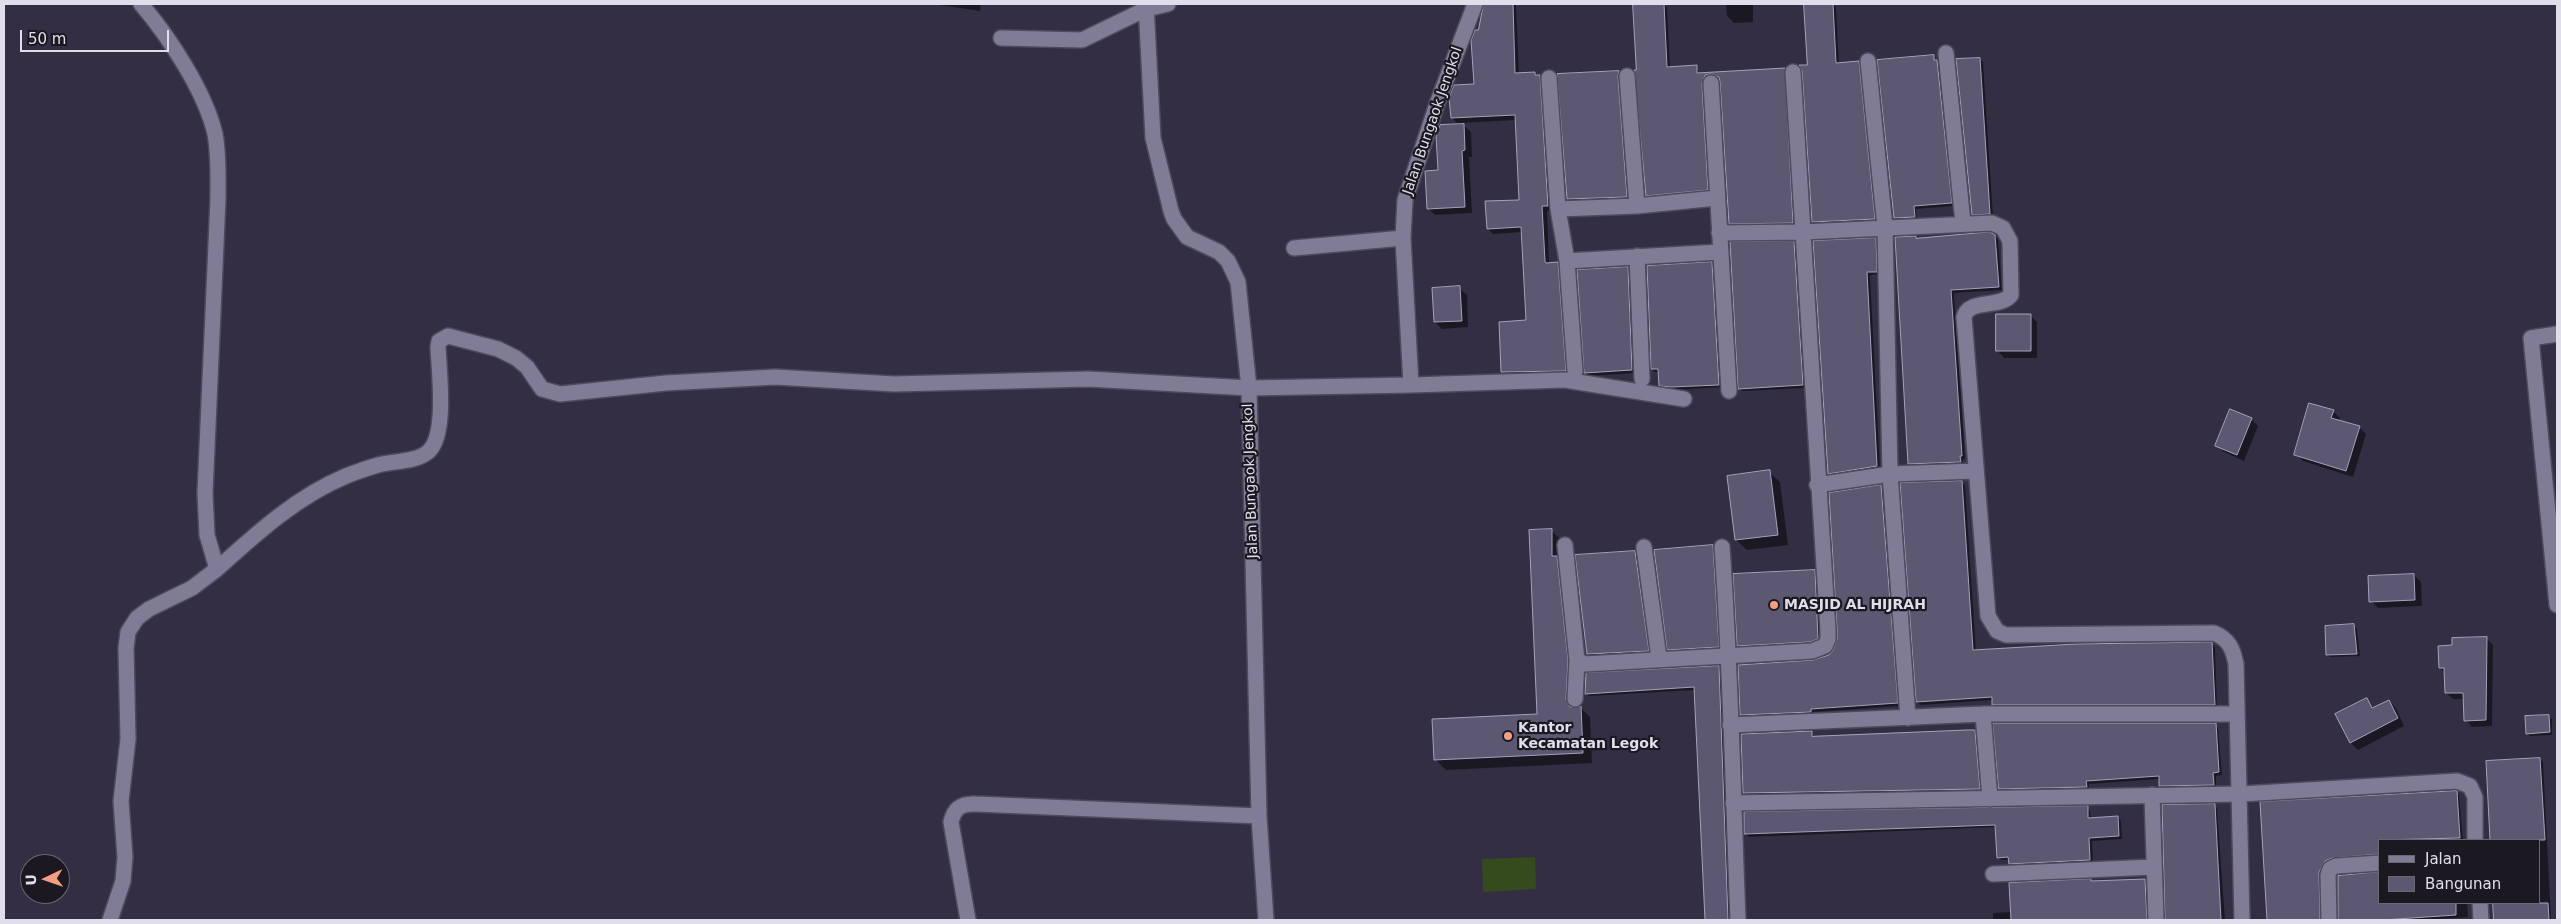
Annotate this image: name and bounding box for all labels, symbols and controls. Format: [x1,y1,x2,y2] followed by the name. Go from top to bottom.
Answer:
[22,20,171,52] scale bar
[28,30,66,48] text: 50 m
[1400,45,1466,197] street label: Jalan Bungaok Jengkol
[1240,403,1262,559] street label: Jalan Bungaok Jengkol
[1784,597,1926,613] place label: MASJID AL HIJRAH
[1768,599,1780,611] marker: MASJID AL HIJRAH
[1518,720,1658,752] place label: Kantor Kecamatan Legok
[1502,730,1514,742] marker: Kantor Kecamatan Legok
[2378,839,2541,904] legend
[2425,850,2461,868] text: Jalan
[20,854,70,904] north arrow
[23,874,39,886] text: U
[2425,875,2501,893] text: Bangunan

